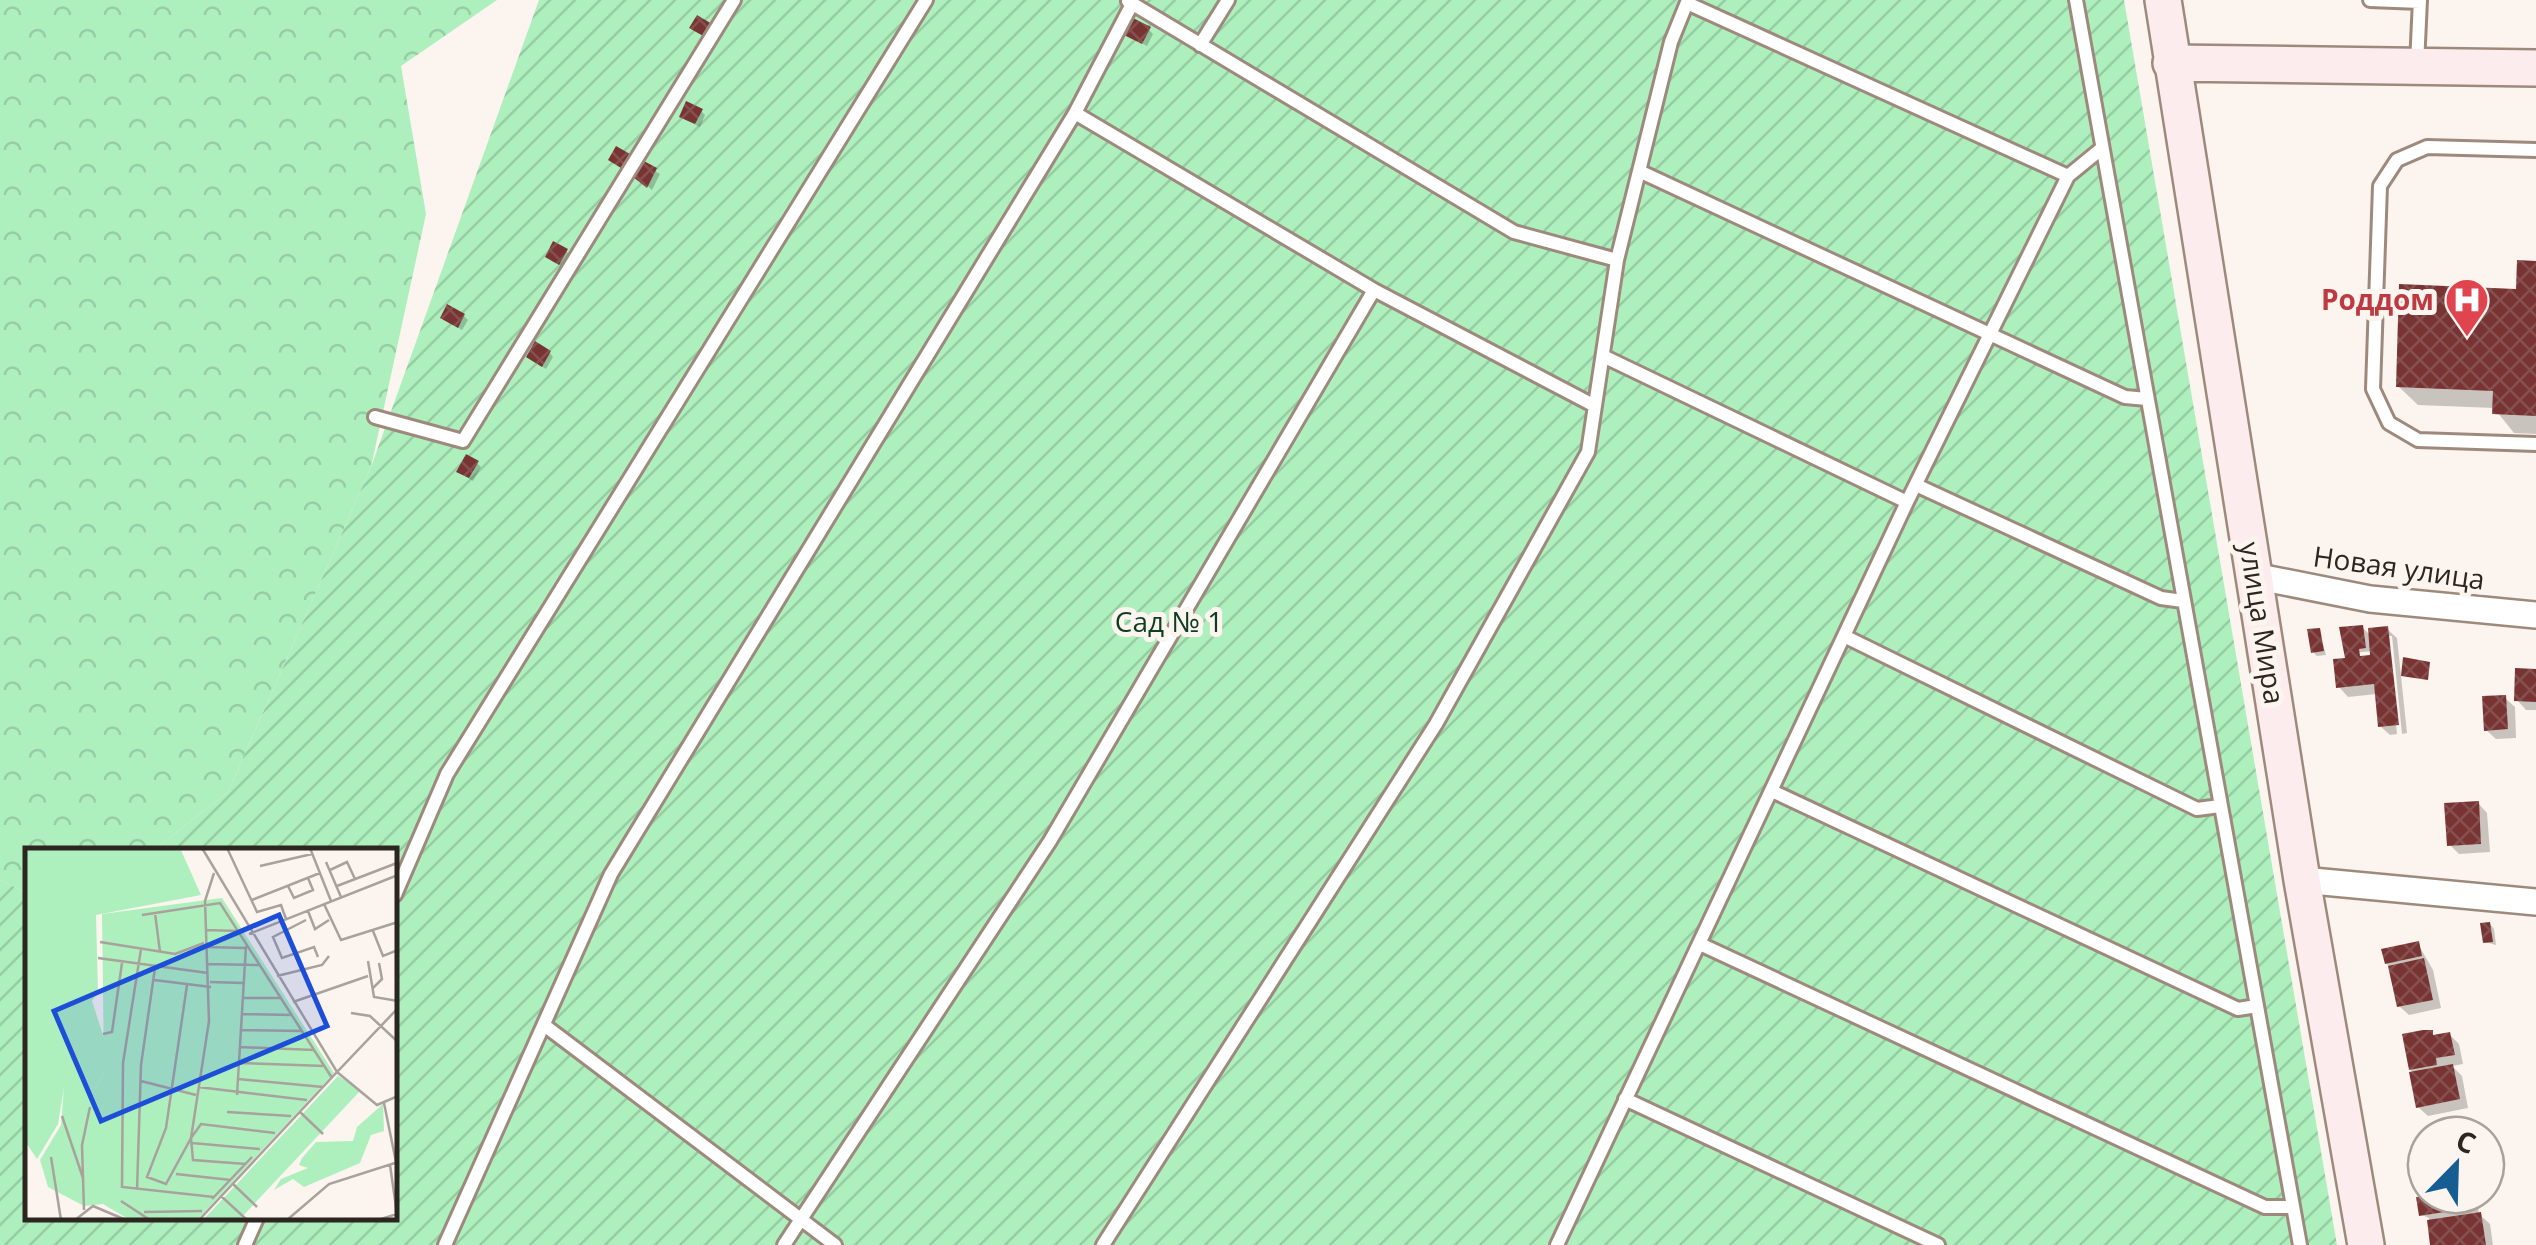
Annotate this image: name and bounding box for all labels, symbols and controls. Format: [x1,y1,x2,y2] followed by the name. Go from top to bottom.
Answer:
[2444,277,2490,338] hospital icon: Роддом
[2321,280,2434,318] place label: Роддом
[2311,536,2487,598] street label: Новая улица
[2231,539,2295,707] street label: улица Мира
[1115,602,1223,640] park label: Сад № 1
[25,848,398,1220] inset map
[2406,1115,2506,1215] north arrow
[2451,1120,2482,1162] text: С

